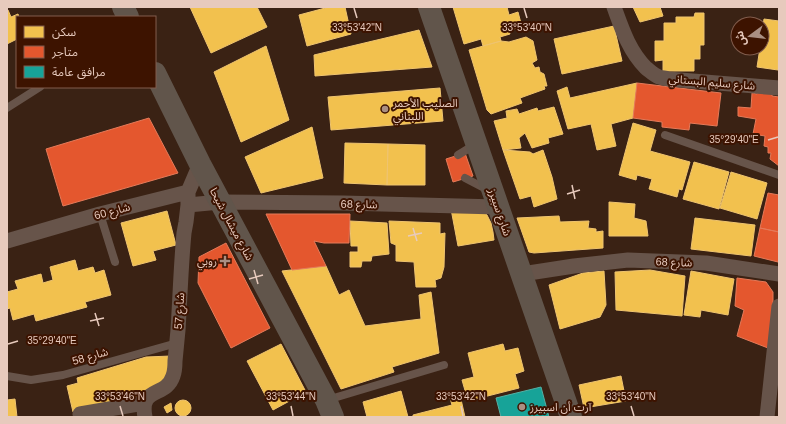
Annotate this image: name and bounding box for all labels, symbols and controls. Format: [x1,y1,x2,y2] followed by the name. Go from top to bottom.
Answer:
[16,16,156,88] legend
[730,16,770,56] north arrow
[332,22,382,33] text: 33°53'42"N
[502,22,552,33] text: 33°53'40"N
[52,25,76,39] text: سكن
[733,29,749,47] text: ش
[51,45,78,59] text: متاجر
[52,65,106,80] text: مرافق عامة
[668,72,756,95] street label: شارع سليم البستاني
[392,97,458,126] place label: الصليب الأحمر اللبناني
[380,104,390,114] marker: الصليب الأحمر اللبناني
[709,134,759,145] text: 35°29'40"E
[206,186,256,264] street label: شارع ميشال شيحا
[484,186,514,238] street label: شارع سبيرز
[340,198,378,212] street label: شارع 68
[93,200,132,223] street label: شارع 60
[197,255,217,271] place label: روبي
[655,255,693,271] street label: شارع 68
[220,256,230,266] marker: روبي
[172,292,188,330] street label: شارع 57
[27,335,77,346] text: 35°29'40"E
[71,345,110,369] street label: شارع 58
[95,391,145,402] text: 33°53'46"N
[266,391,316,402] text: 33°53'44"N
[436,391,486,402] text: 33°53'42"N
[606,391,656,402] text: 33°53'40"N
[529,401,592,414] place label: آرت أن اسبيرز
[517,402,527,412] marker: آرت أن اسبيرز

